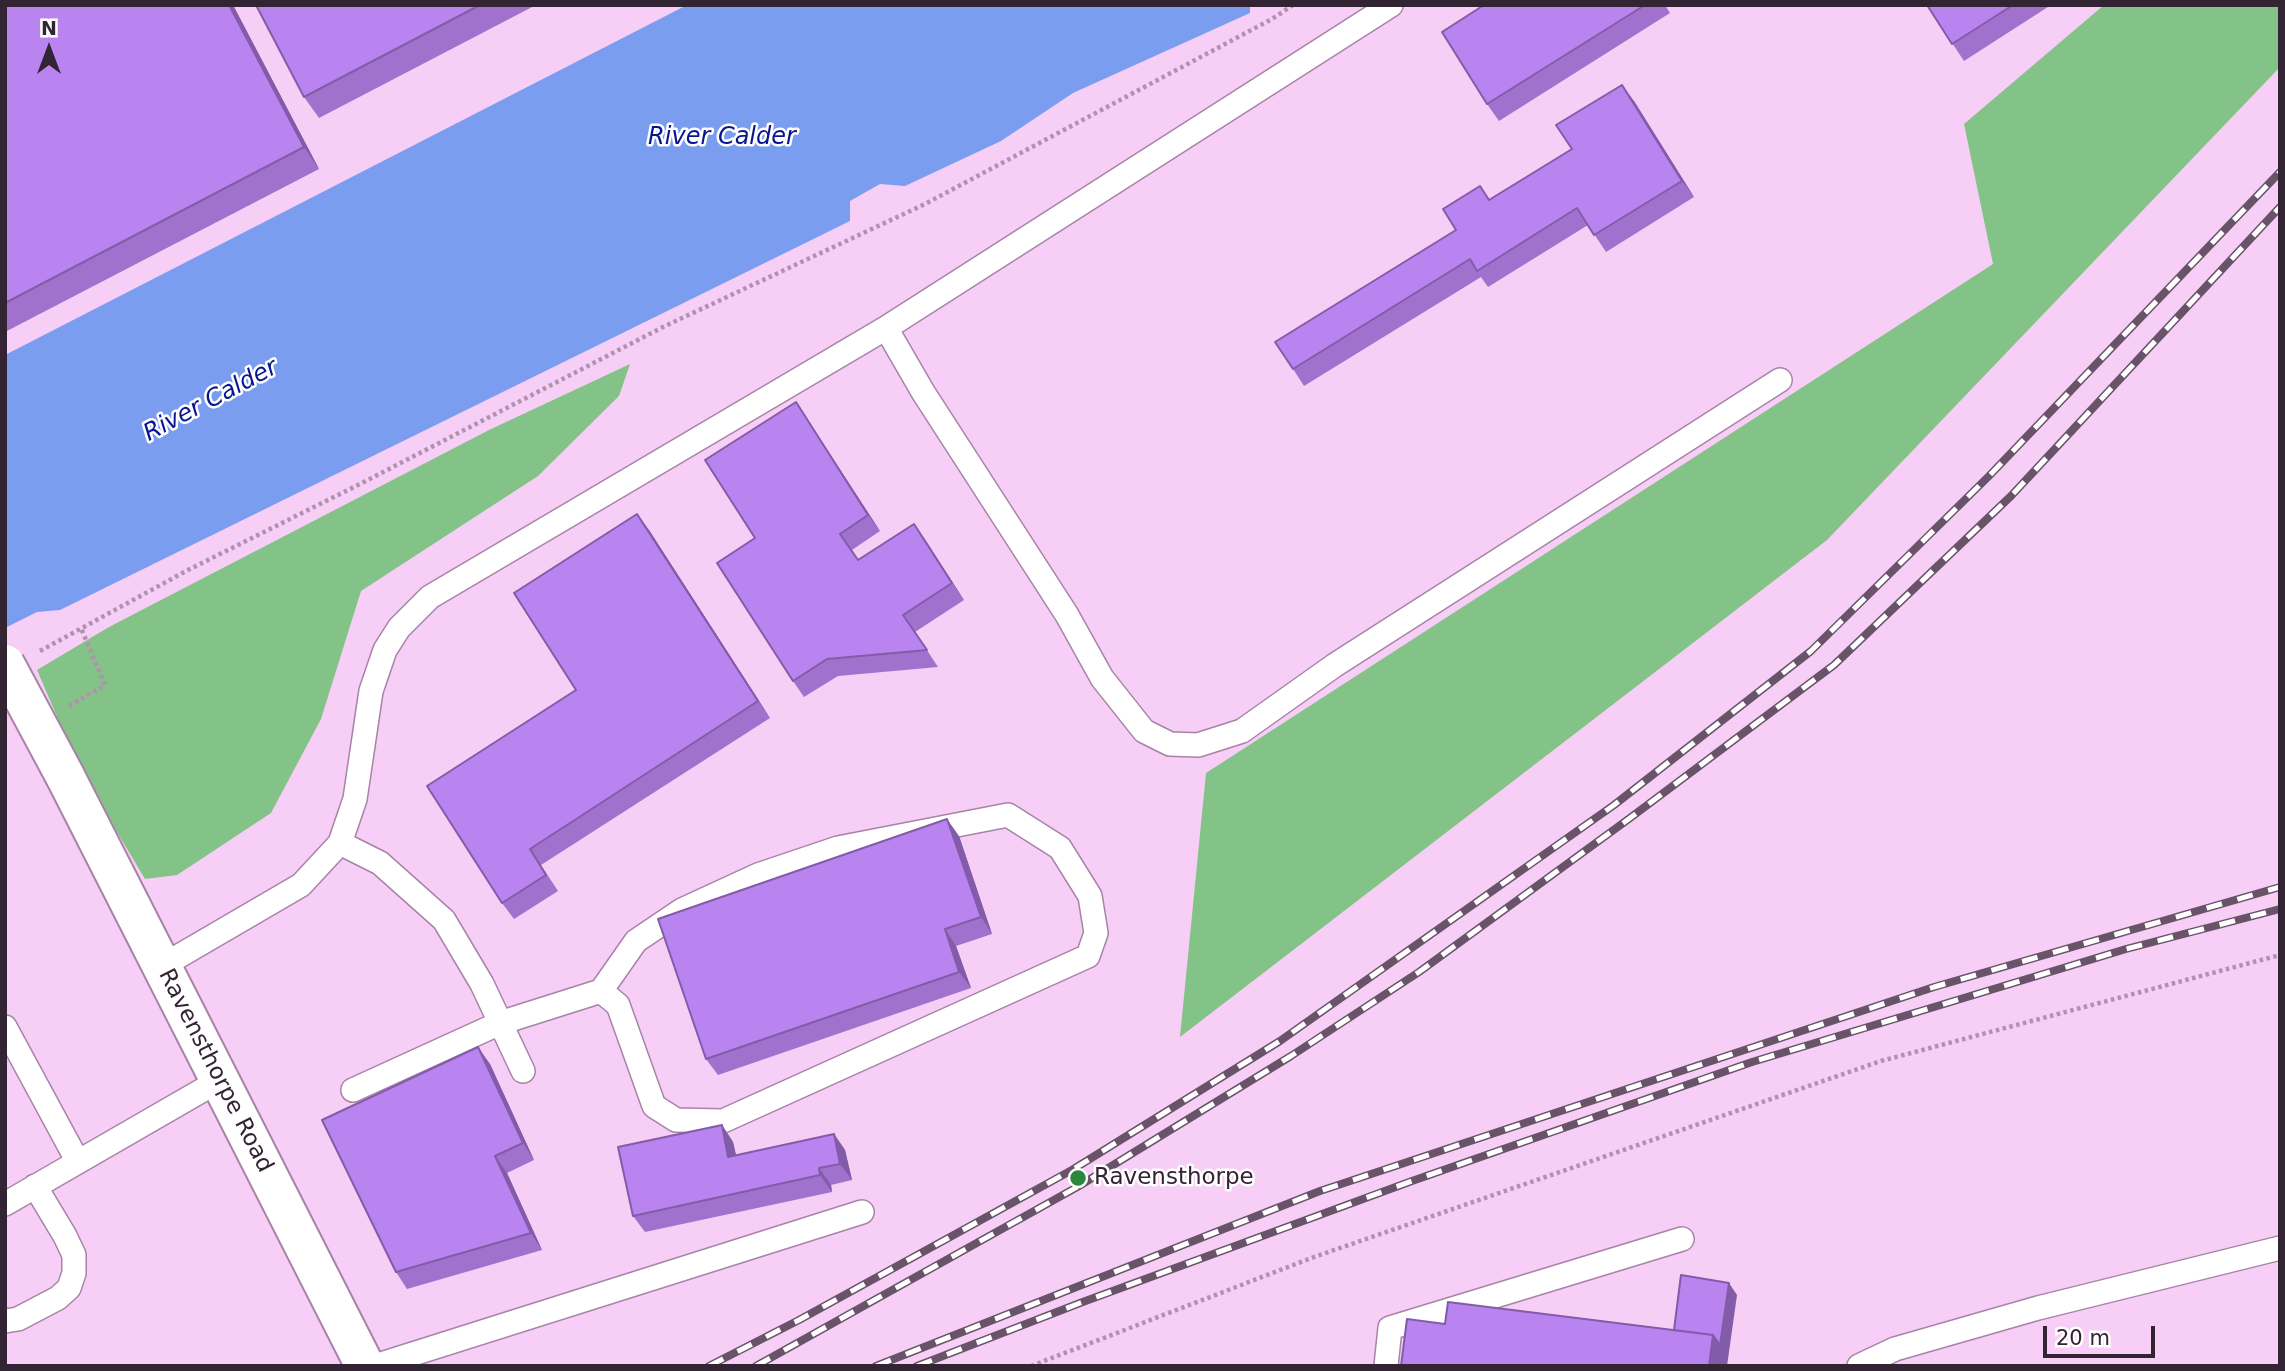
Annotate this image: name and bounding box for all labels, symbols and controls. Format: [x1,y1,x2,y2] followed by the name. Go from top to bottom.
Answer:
[14,14,84,84] north arrow
[41,17,57,39] text: N
[648,124,796,152] water label: River Calder
[139,354,283,448] water label: River Calder
[152,965,278,1177] street label: Ravensthorpe Road
[1094,1164,1254,1192] place label: Ravensthorpe
[1068,1168,1088,1188] marker: Ravensthorpe
[2047,1312,2159,1356] scale bar
[2056,1326,2110,1350] text: 20 m

